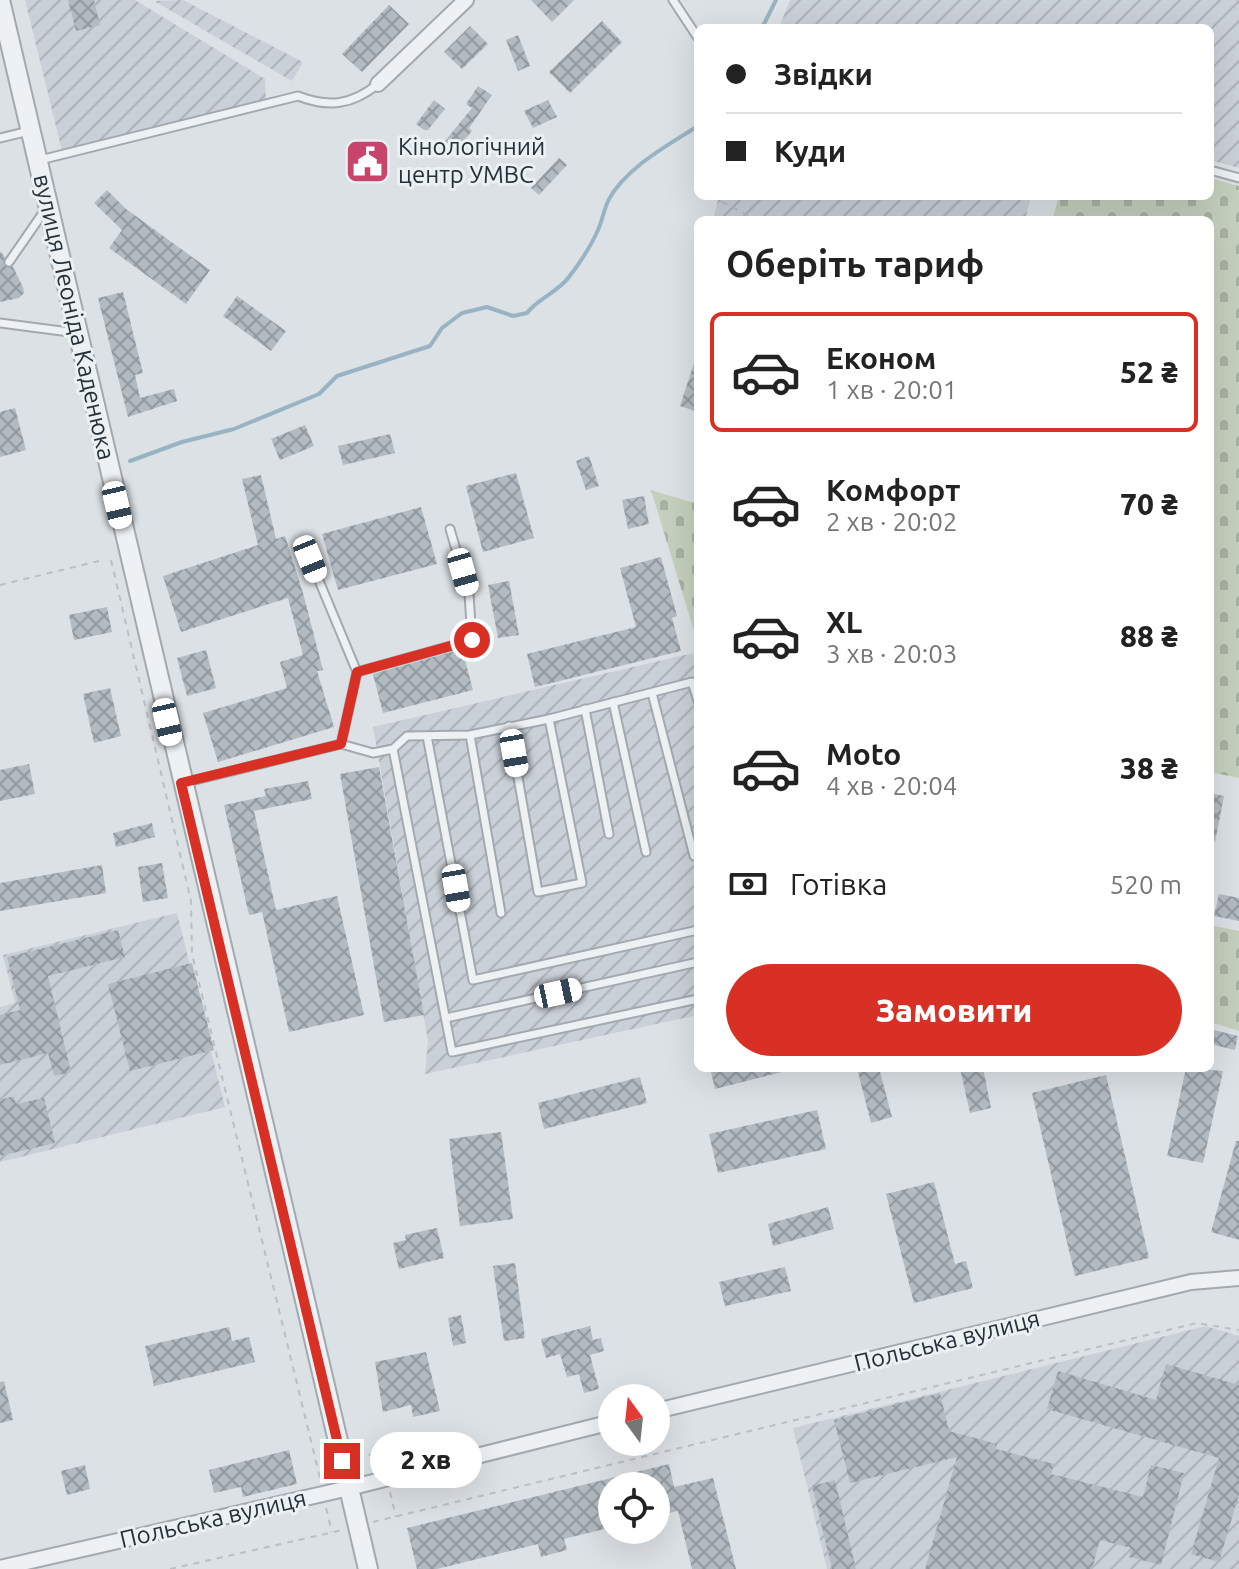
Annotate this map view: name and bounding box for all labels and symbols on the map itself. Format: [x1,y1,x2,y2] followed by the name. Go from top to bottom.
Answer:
[398,133,545,188] place label: Кінологічний центр УМВС
[343,137,391,185] public building icon: Кінологічний центр УМВС
[28,171,121,462] street label: вулиця Леоніда Каденюка
[100,479,134,531] car
[290,532,330,586] car
[445,546,481,598] car
[454,622,490,658] route start
[150,696,184,748] car
[498,727,530,779] car
[440,862,472,914] car
[532,976,584,1010] car
[851,1304,1042,1377] street label: Польська вулиця
[598,1384,670,1456] north arrow
[370,1433,482,1489] callout: 2 хв
[324,1443,360,1479] route end
[117,1484,309,1553] street label: Польська вулиця

